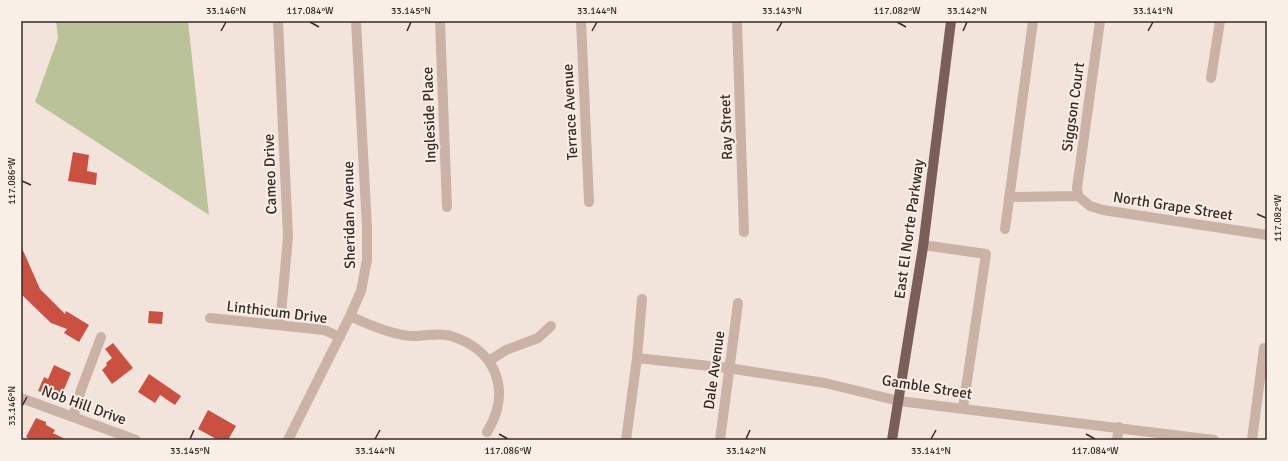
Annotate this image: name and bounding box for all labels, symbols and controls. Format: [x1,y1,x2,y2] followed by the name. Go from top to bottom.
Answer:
[206,5,246,17] text: 33.146°N
[286,5,334,17] text: 117.084°W
[391,5,431,17] text: 33.145°N
[577,5,617,17] text: 33.144°N
[762,5,802,17] text: 33.143°N
[873,5,921,17] text: 117.082°W
[947,5,987,17] text: 33.142°N
[1133,5,1173,17] text: 33.141°N
[1058,61,1088,153] street label: Siggson Court
[558,63,582,161] street label: Terrace Avenue
[418,66,440,164] street label: Ingleside Place
[716,94,736,160] street label: Ray Street
[260,133,280,215] street label: Cameo Drive
[6,157,18,205] text: 117.086°W
[890,158,928,300] street label: East El Norte Parkway
[339,161,359,269] street label: Sheridan Avenue
[1112,188,1234,224] street label: North Grape Street
[1272,194,1284,242] text: 117.082°W
[226,297,328,327] street label: Linthicum Drive
[700,330,728,410] street label: Dale Avenue
[881,371,973,403] street label: Gamble Street
[39,381,129,429] street label: Nob Hill Drive
[6,386,18,426] text: 33.146°N
[170,445,210,457] text: 33.145°N
[355,445,395,457] text: 33.144°N
[484,445,532,457] text: 117.086°W
[726,445,766,457] text: 33.142°N
[911,445,951,457] text: 33.141°N
[1071,445,1119,457] text: 117.084°W

